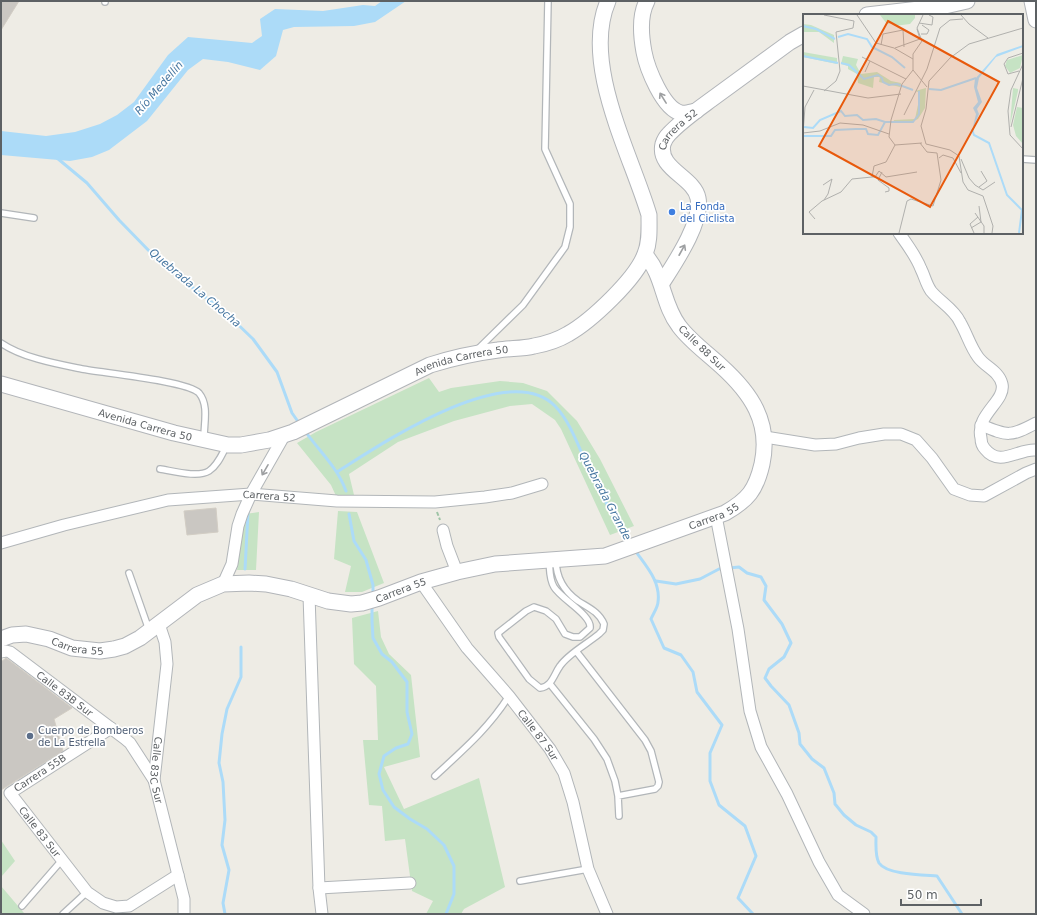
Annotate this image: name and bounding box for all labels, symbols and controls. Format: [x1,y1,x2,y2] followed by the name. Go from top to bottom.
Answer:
[803,14,1023,234] inset map
[132,58,186,118] water label: Río Medellín
[659,92,667,104] one-way arrow
[657,106,699,151] street label: Carrera 52
[680,201,735,224] place label: La Fonda del Ciclista
[667,207,677,217] marker: La Fonda del Ciclista
[679,244,687,256] one-way arrow
[147,246,244,330] water label: Quebrada La Chocha
[676,323,728,374] street label: Calle 88 Sur
[413,343,509,377] street label: Avenida Carrera 50
[97,406,193,442] street label: Avenida Carrera 50
[576,450,634,543] water label: Quebrada Grande
[261,464,268,476] one-way arrow
[242,488,296,503] street label: Carrera 52
[687,500,741,531] street label: Carrera 55
[374,575,427,604] street label: Carrera 55
[50,635,104,657] street label: Carrera 55
[35,669,96,719] street label: Calle 83B Sur
[516,707,561,763] street label: Calle 87 Sur
[38,725,143,748] place label: Cuerpo de Bomberos de La Estrella
[25,731,35,741] marker: Cuerpo de Bomberos de La Estrella
[148,736,165,806] street label: Calle 83C Sur
[12,752,68,794] street label: Carrera 55B
[17,804,64,860] street label: Calle 83 Sur
[901,881,981,907] scale bar
[907,888,938,902] text: 50 m

